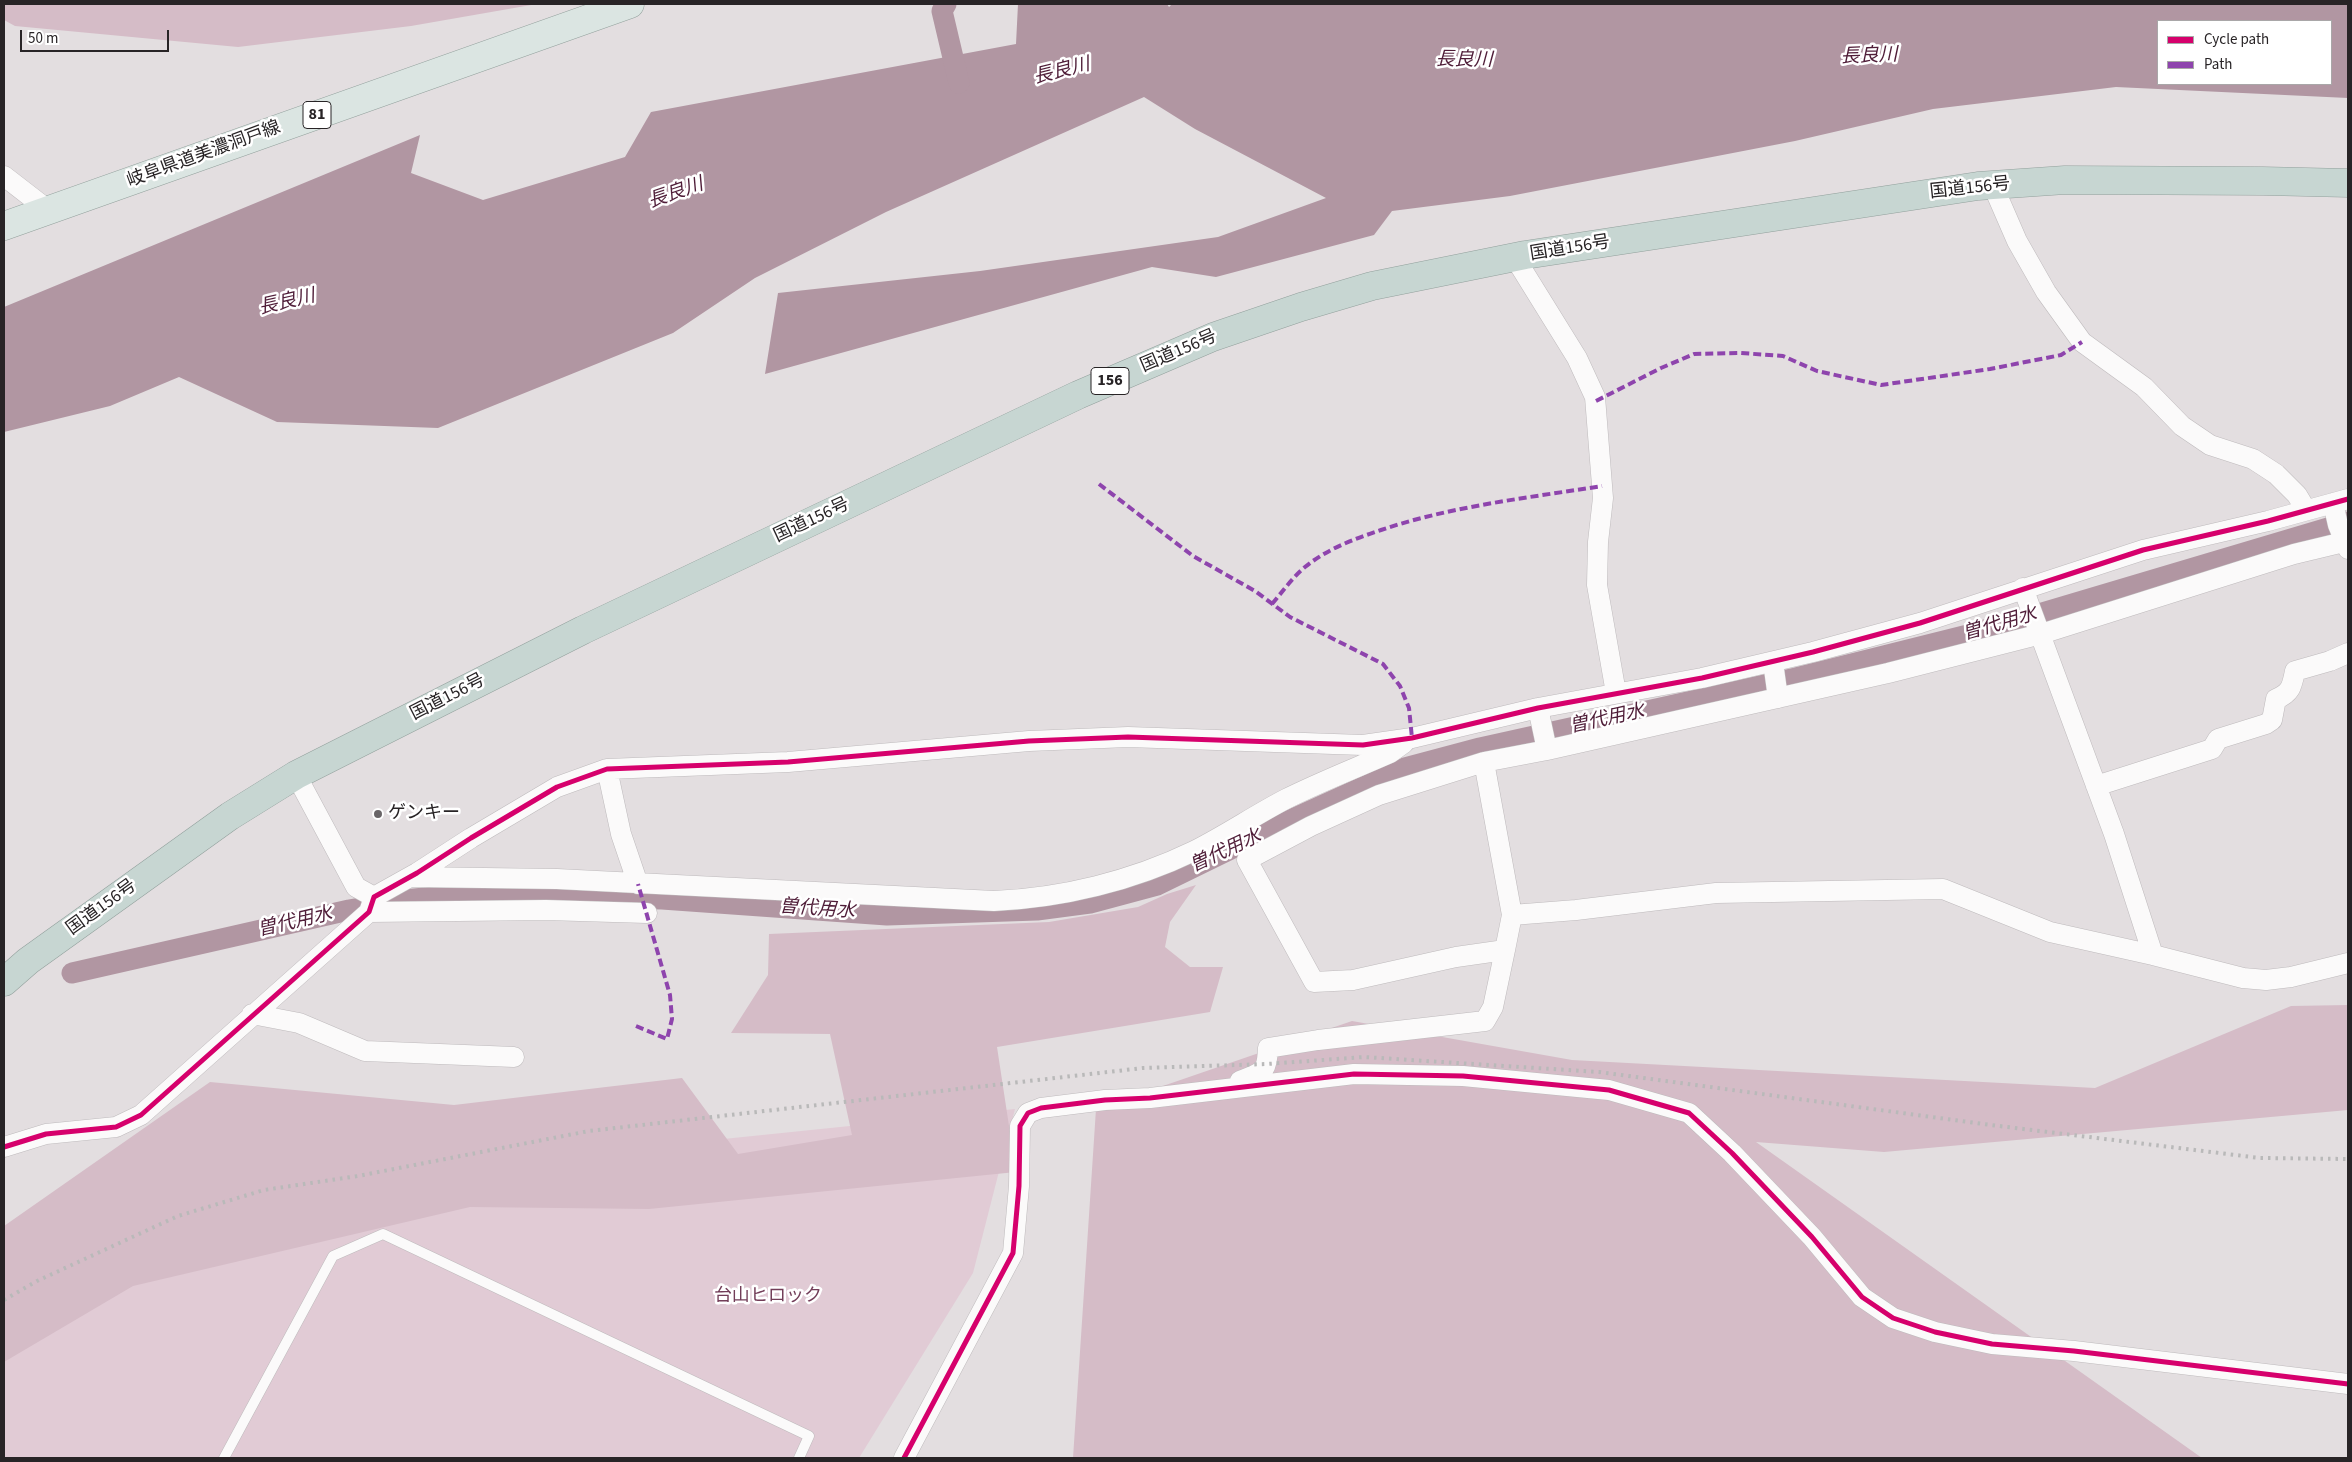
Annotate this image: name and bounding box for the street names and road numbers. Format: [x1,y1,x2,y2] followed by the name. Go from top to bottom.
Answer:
[303,102,331,128] road number: 81
[124,117,284,193] street label: 岐阜県道美濃洞戸線
[1929,174,2011,204] street label: 国道156号
[1528,232,1612,266] street label: 国道156号
[1138,326,1220,378] street label: 国道156号
[1091,368,1129,394] road number: 156
[771,494,853,548] street label: 国道156号
[407,670,489,726] street label: 国道156号
[63,876,141,940] street label: 国道156号

